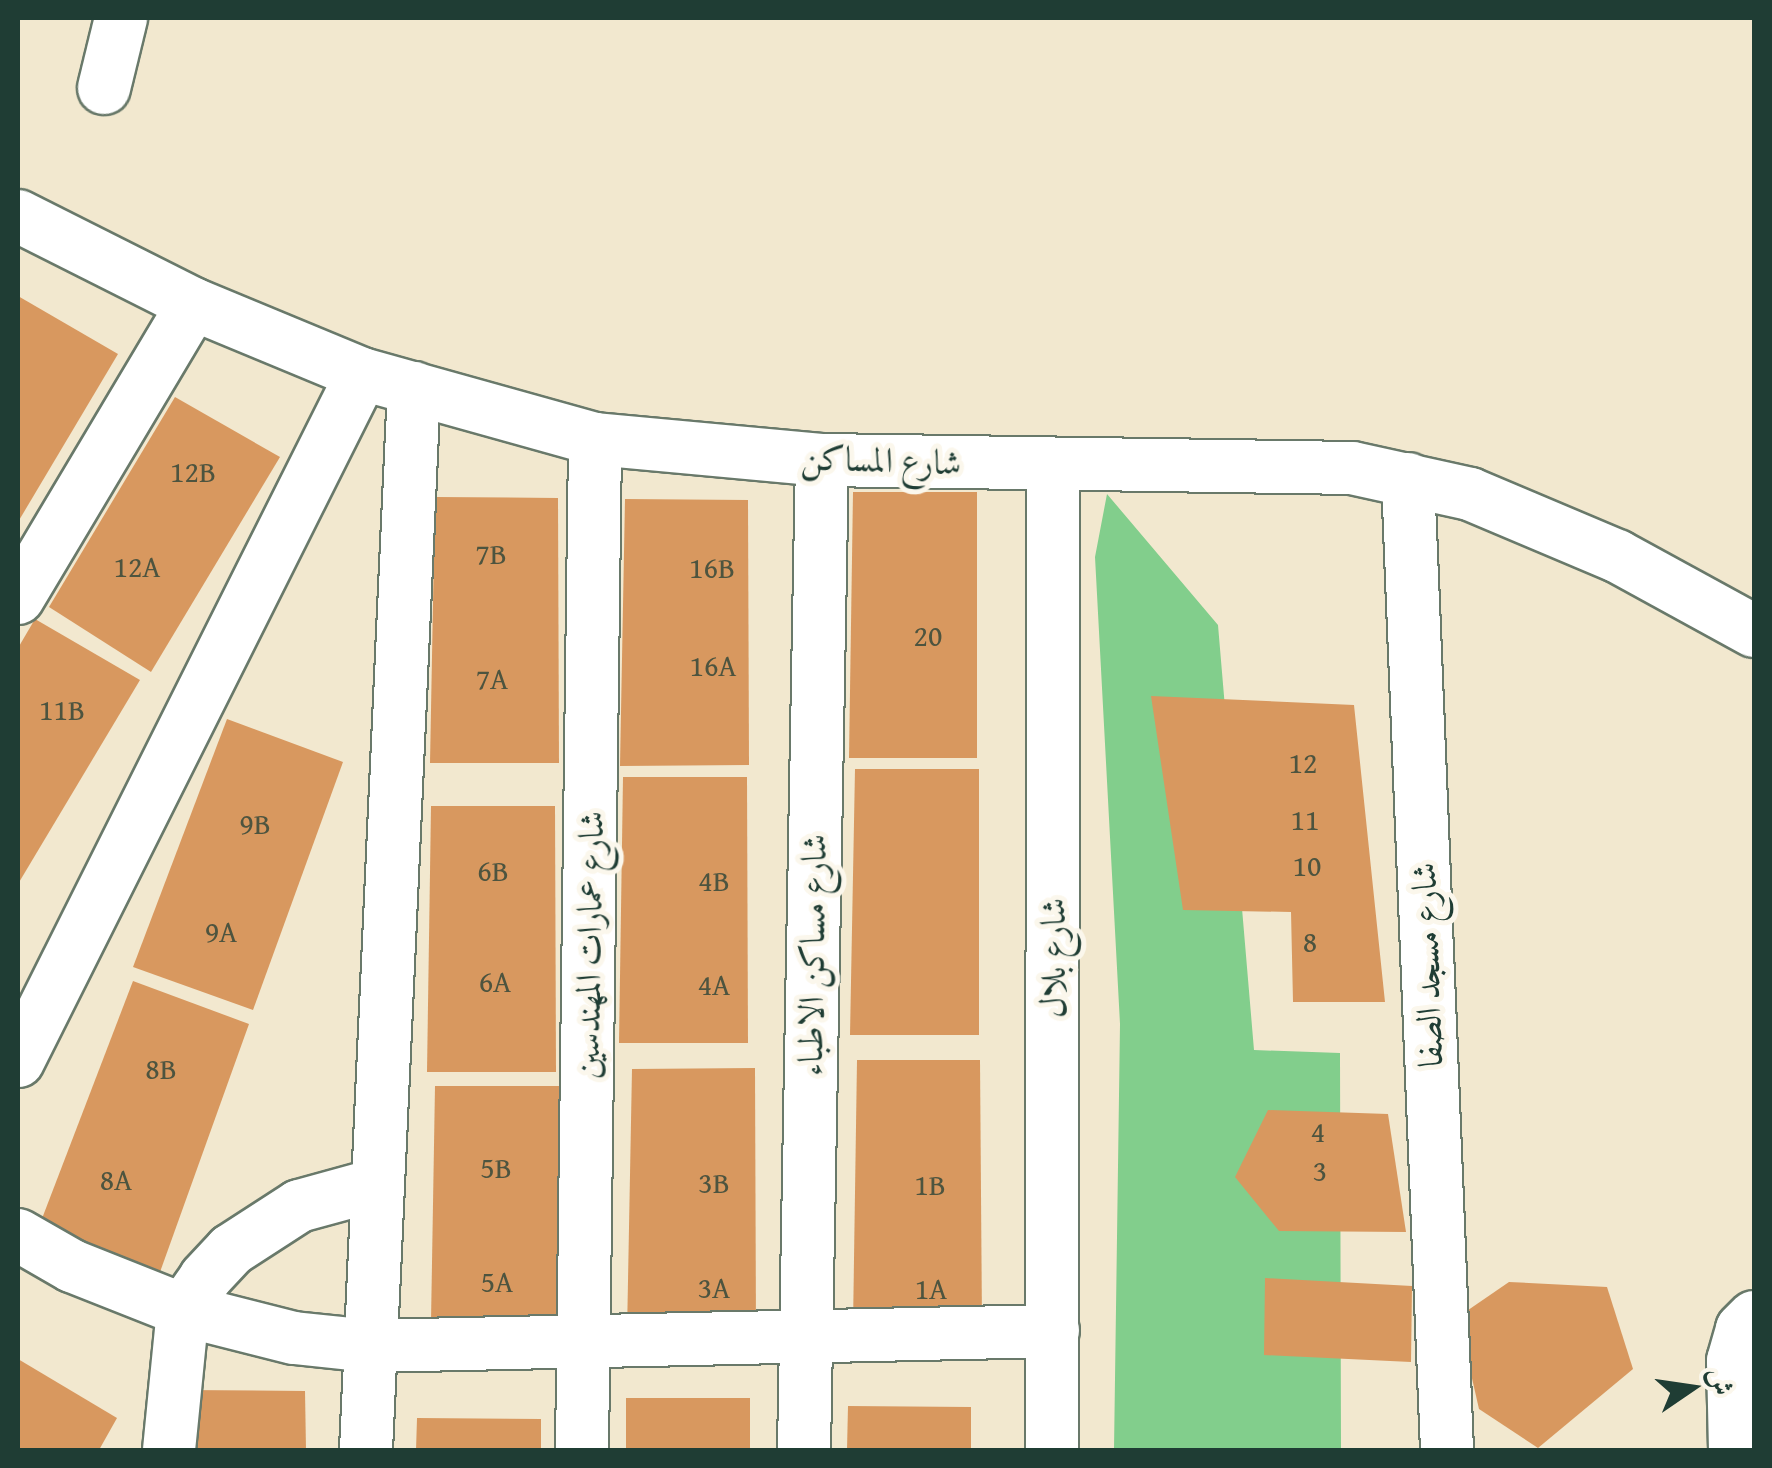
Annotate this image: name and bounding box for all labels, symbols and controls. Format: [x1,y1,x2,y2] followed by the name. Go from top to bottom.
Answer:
[800,436,962,484] street label: شارع المساكن
[170,453,216,489] house number: 12B
[475,535,507,571] house number: 7B
[113,548,161,584] house number: 12A
[689,549,735,585] house number: 16B
[914,617,942,653] house number: 20
[689,647,737,683] house number: 16A
[476,660,508,696] house number: 7A
[39,691,85,727] house number: 11B
[1289,744,1317,780] house number: 12
[1291,801,1319,837] house number: 11
[239,805,271,841] house number: 9B
[566,811,612,1079] street label: شارع عمارات المهندسين
[789,834,835,1076] street label: شارع مساكن الاطباء
[1293,847,1321,883] house number: 10
[477,852,509,888] house number: 6B
[698,862,730,898] house number: 4B
[1402,862,1452,1068] street label: شارع مسجد الصفا
[1032,898,1074,1018] street label: شارع بلال
[205,913,237,949] house number: 9A
[1303,923,1317,959] house number: 8
[479,963,511,999] house number: 6A
[698,966,730,1002] house number: 4A
[145,1050,177,1086] house number: 8B
[1311,1113,1325,1149] house number: 4
[480,1149,512,1185] house number: 5B
[1313,1152,1327,1188] house number: 3
[100,1161,132,1197] house number: 8A
[698,1164,730,1200] house number: 3B
[914,1166,946,1202] house number: 1B
[481,1263,513,1299] house number: 5A
[698,1269,730,1305] house number: 3A
[915,1270,947,1306] house number: 1A
[1642,1338,1742,1438] north arrow
[1699,1363,1745,1399] text: ش

